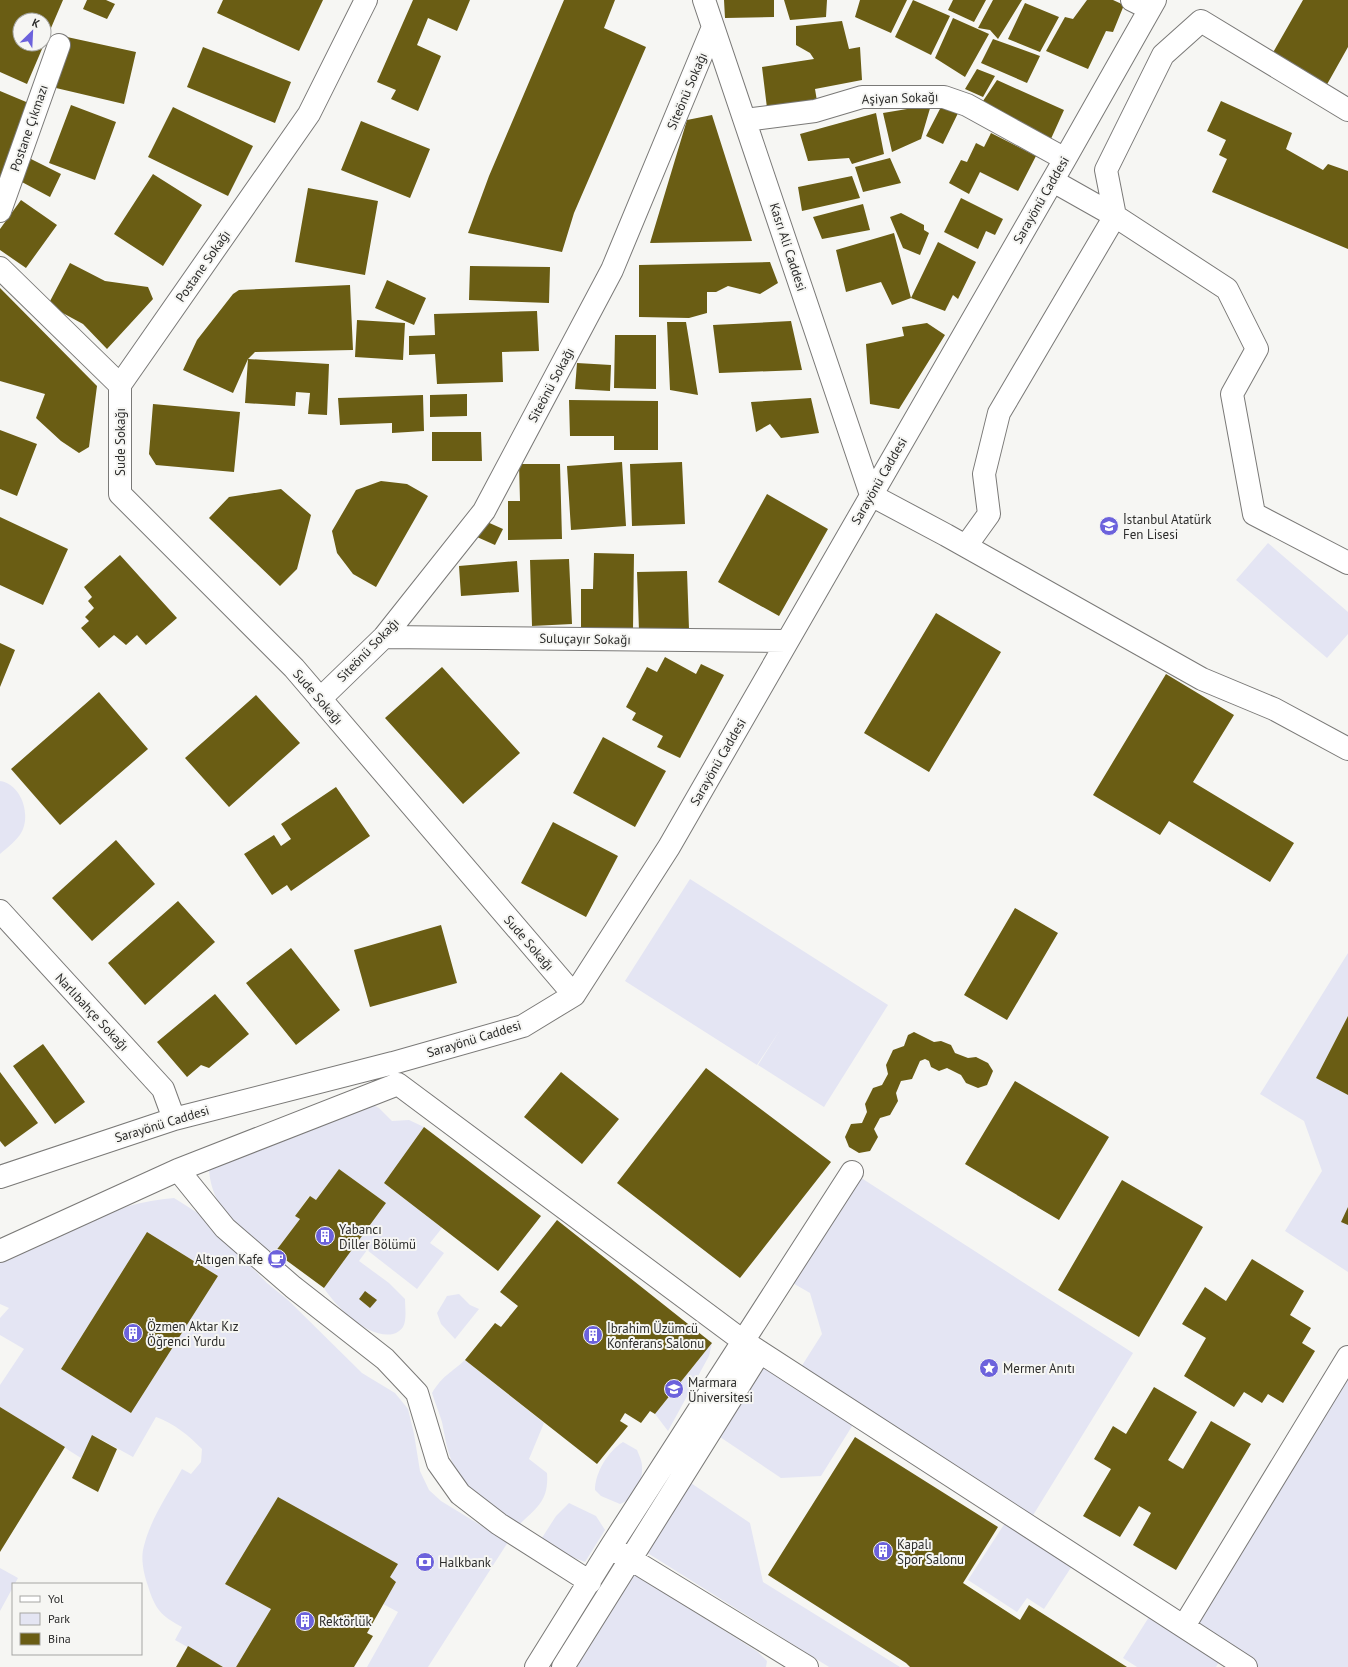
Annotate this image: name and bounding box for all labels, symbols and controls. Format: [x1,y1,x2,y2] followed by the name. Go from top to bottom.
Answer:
[12,12,52,52] north arrow
[30,15,42,31] text: K
[663,50,711,132] street label: Siteönü Sokağı
[6,82,52,174] street label: Postane Çıkmazı
[861,88,939,108] street label: Aşiyan Sokağı
[1009,153,1073,247] street label: Sarayönü Caddesi
[766,201,810,293] street label: Kasrı Ali Caddesi
[172,227,234,305] street label: Postane Sokağı
[524,345,578,425] street label: Siteönü Sokağı
[112,408,129,476] street label: Sude Sokağı
[847,434,911,528] street label: Sarayönü Caddesi
[1123,511,1212,543] place label: İstanbul Atatürk Fen Lisesi
[1098,515,1120,537] school or university icon: İstanbul Atatürk Fen Lisesi
[333,614,403,686] street label: Siteönü Sokağı
[539,630,631,648] street label: Suluçayır Sokağı
[289,666,347,728] street label: Sude Sokağı
[686,715,750,809] street label: Sarayönü Caddesi
[500,912,558,974] street label: Sude Sokağı
[52,970,132,1054] street label: Narlıbahçe Sokağı
[425,1017,523,1061] street label: Sarayönü Caddesi
[113,1102,211,1146] street label: Sarayönü Caddesi
[339,1221,416,1253] place label: Yabancı Diller Bölümü
[314,1225,336,1247] building icon: Yabancı Diller Bölümü
[266,1248,288,1270] cafe icon: Altıgen Kafe
[195,1251,263,1268] place label: Altıgen Kafe
[147,1318,239,1350] place label: Özmen Aktar Kız Öğrenci Yurdu
[607,1320,704,1352] place label: İbrahim Üzümcü Konferans Salonu
[122,1322,144,1344] building icon: Özmen Aktar Kız Öğrenci Yurdu
[582,1324,604,1346] building icon: İbrahim Üzümcü Konferans Salonu
[978,1357,1000,1379] place icon: Mermer Anıtı
[1003,1360,1075,1377] place label: Mermer Anıtı
[688,1374,753,1406] place label: Marmara Üniversitesi
[663,1378,685,1400] school or university icon: Marmara Üniversitesi
[897,1536,964,1568] place label: Kapalı Spor Salonu
[872,1540,894,1562] building icon: Kapalı Spor Salonu
[414,1551,436,1573] bank icon: Halkbank
[439,1554,492,1571] place label: Halkbank
[12,1583,142,1655] legend
[48,1591,64,1606] text: Yol
[294,1610,316,1632] building icon: Rektörlük
[48,1611,70,1626] text: Park
[319,1613,372,1630] place label: Rektörlük
[48,1631,71,1646] text: Bina

